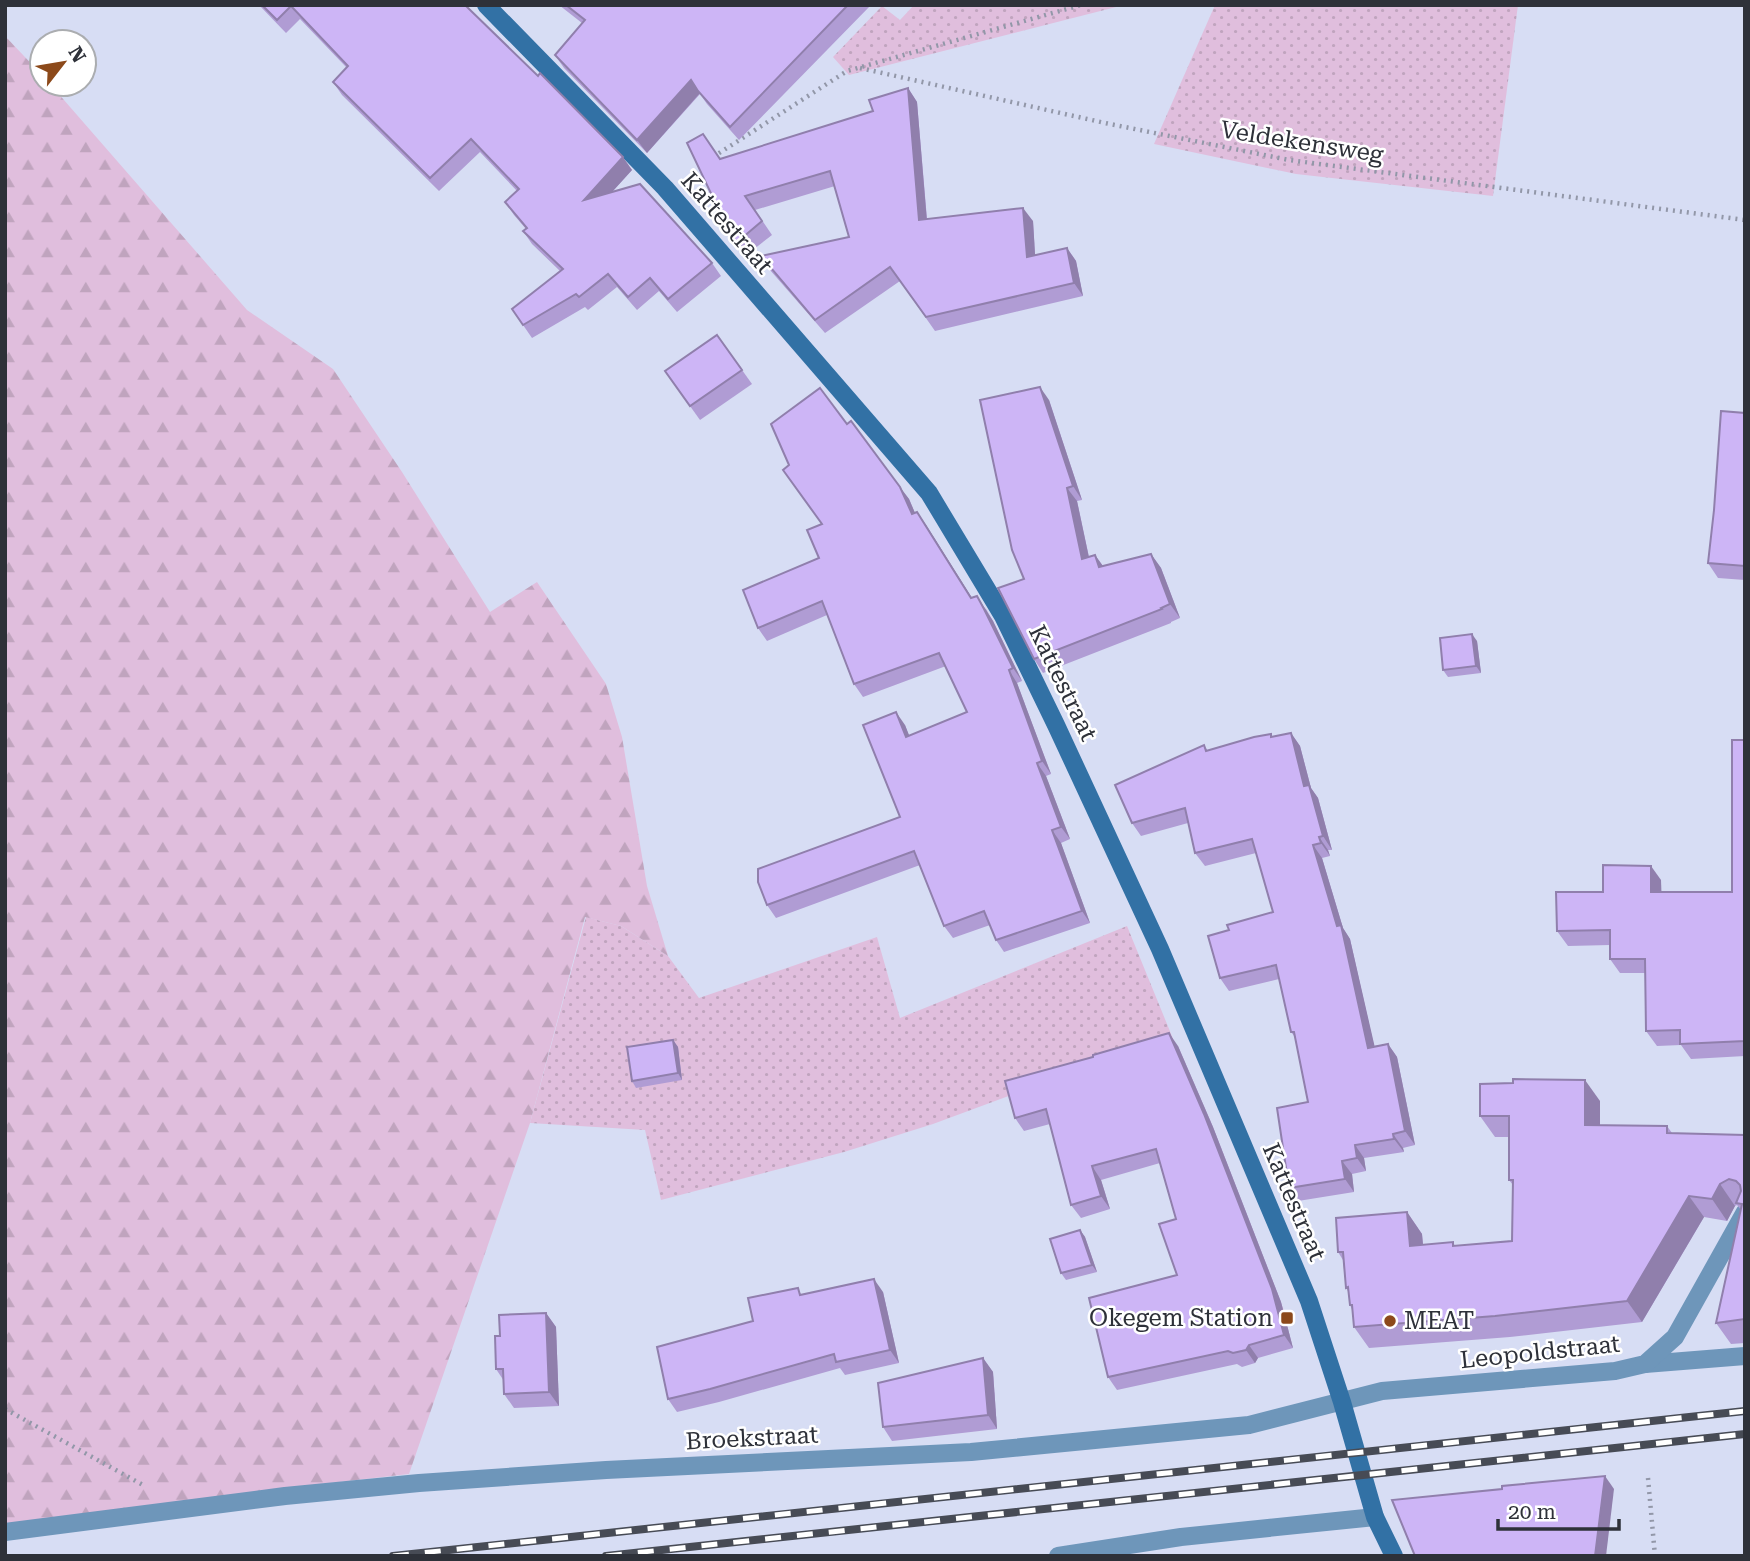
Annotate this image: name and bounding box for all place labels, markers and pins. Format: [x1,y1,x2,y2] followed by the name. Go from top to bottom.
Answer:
[1089,1304,1273,1332] place label: Okegem Station
[1404,1307,1474,1335] place label: MEAT
[1279,1310,1295,1326] marker: Okegem Station
[1382,1313,1398,1329] marker: MEAT

